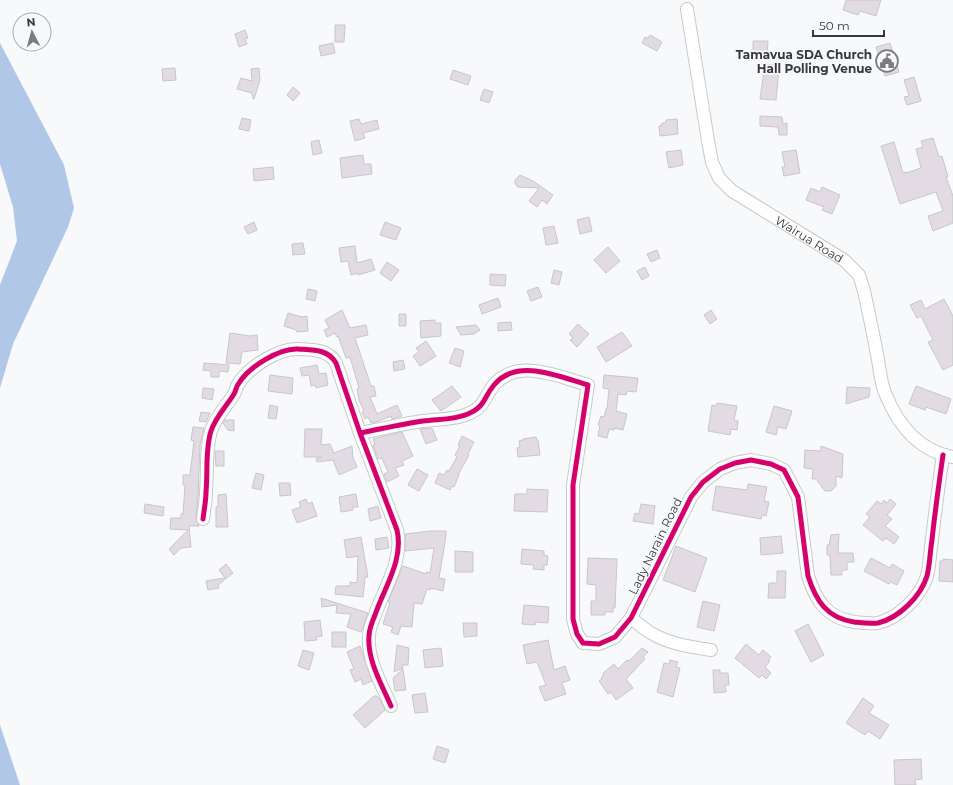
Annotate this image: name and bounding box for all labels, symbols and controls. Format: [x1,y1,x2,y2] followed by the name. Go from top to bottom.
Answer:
[12,12,52,52] north arrow
[813,12,884,38] scale bar
[26,15,36,29] text: N
[819,18,850,33] text: 50 m
[736,47,872,76] place label: Tamavua SDA Church Hall Polling Venue
[874,48,900,74] public building icon: Tamavua SDA Church Hall Polling Venue
[773,212,847,266] street label: Wairua Road
[625,495,685,597] street label: Lady Narain Road

